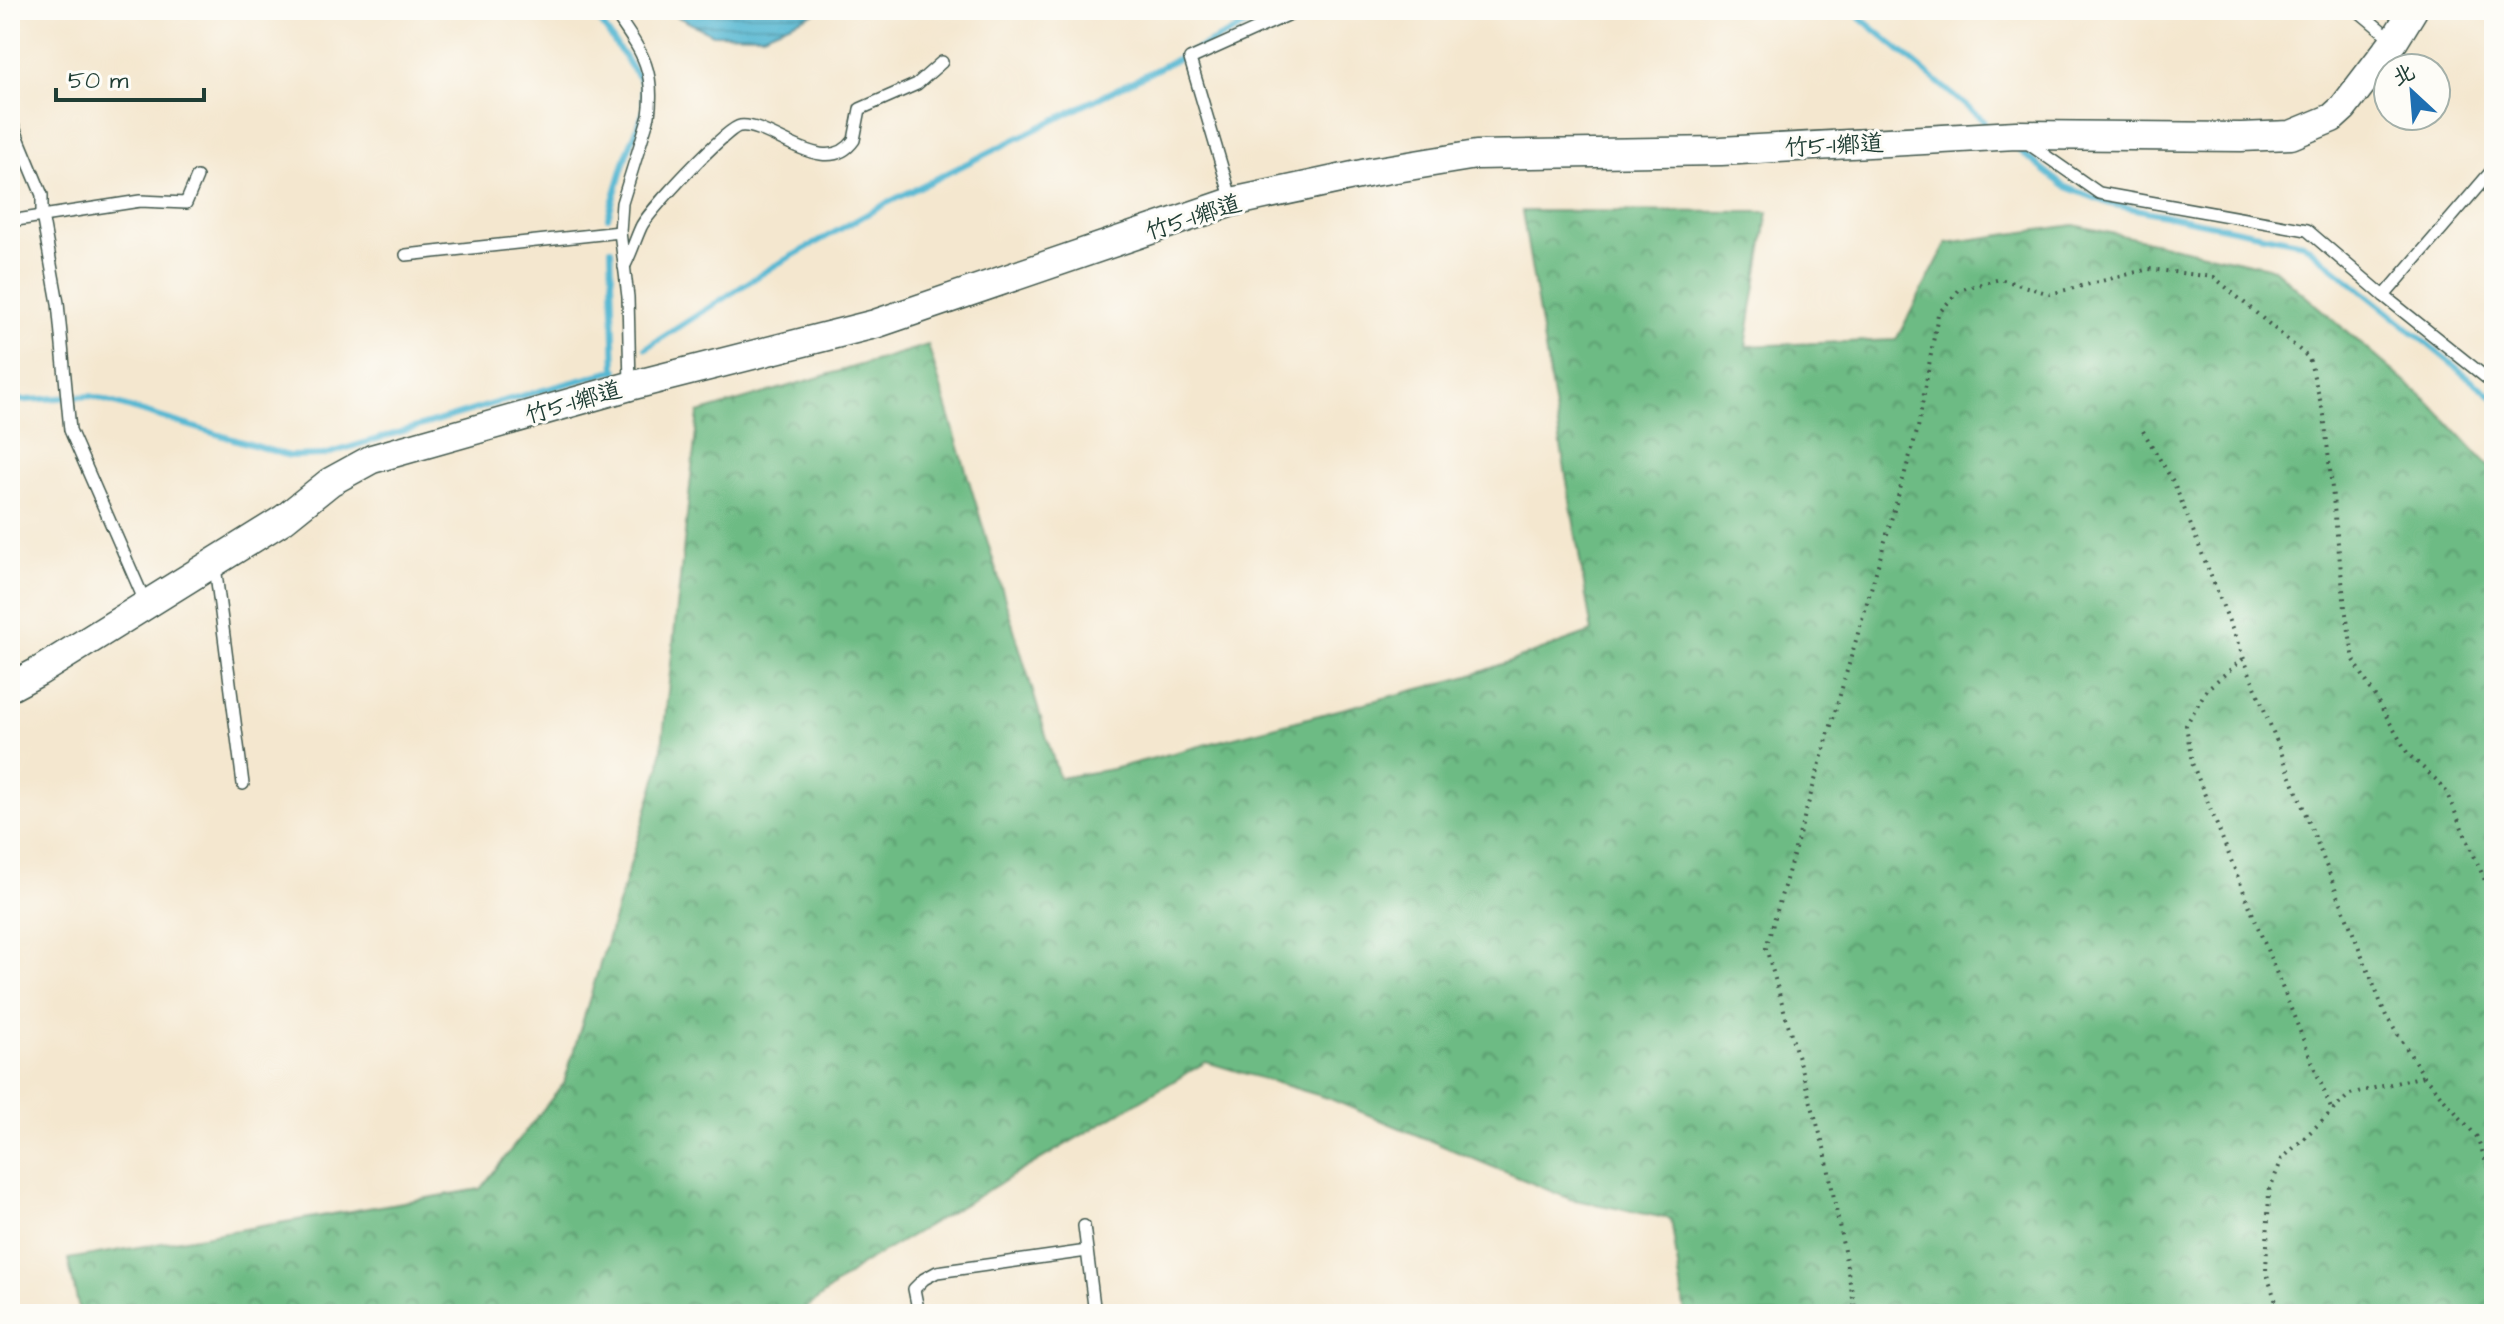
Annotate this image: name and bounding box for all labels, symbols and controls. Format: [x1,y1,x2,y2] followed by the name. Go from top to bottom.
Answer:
[56,52,204,102] scale bar
[2372,52,2452,132] north arrow
[2387,57,2421,94] text: 北
[68,64,129,98] text: 50 m
[1783,126,1885,166] street label: 竹5-1鄉道
[1141,186,1246,249] street label: 竹5-1鄉道
[521,373,626,433] street label: 竹5-1鄉道

